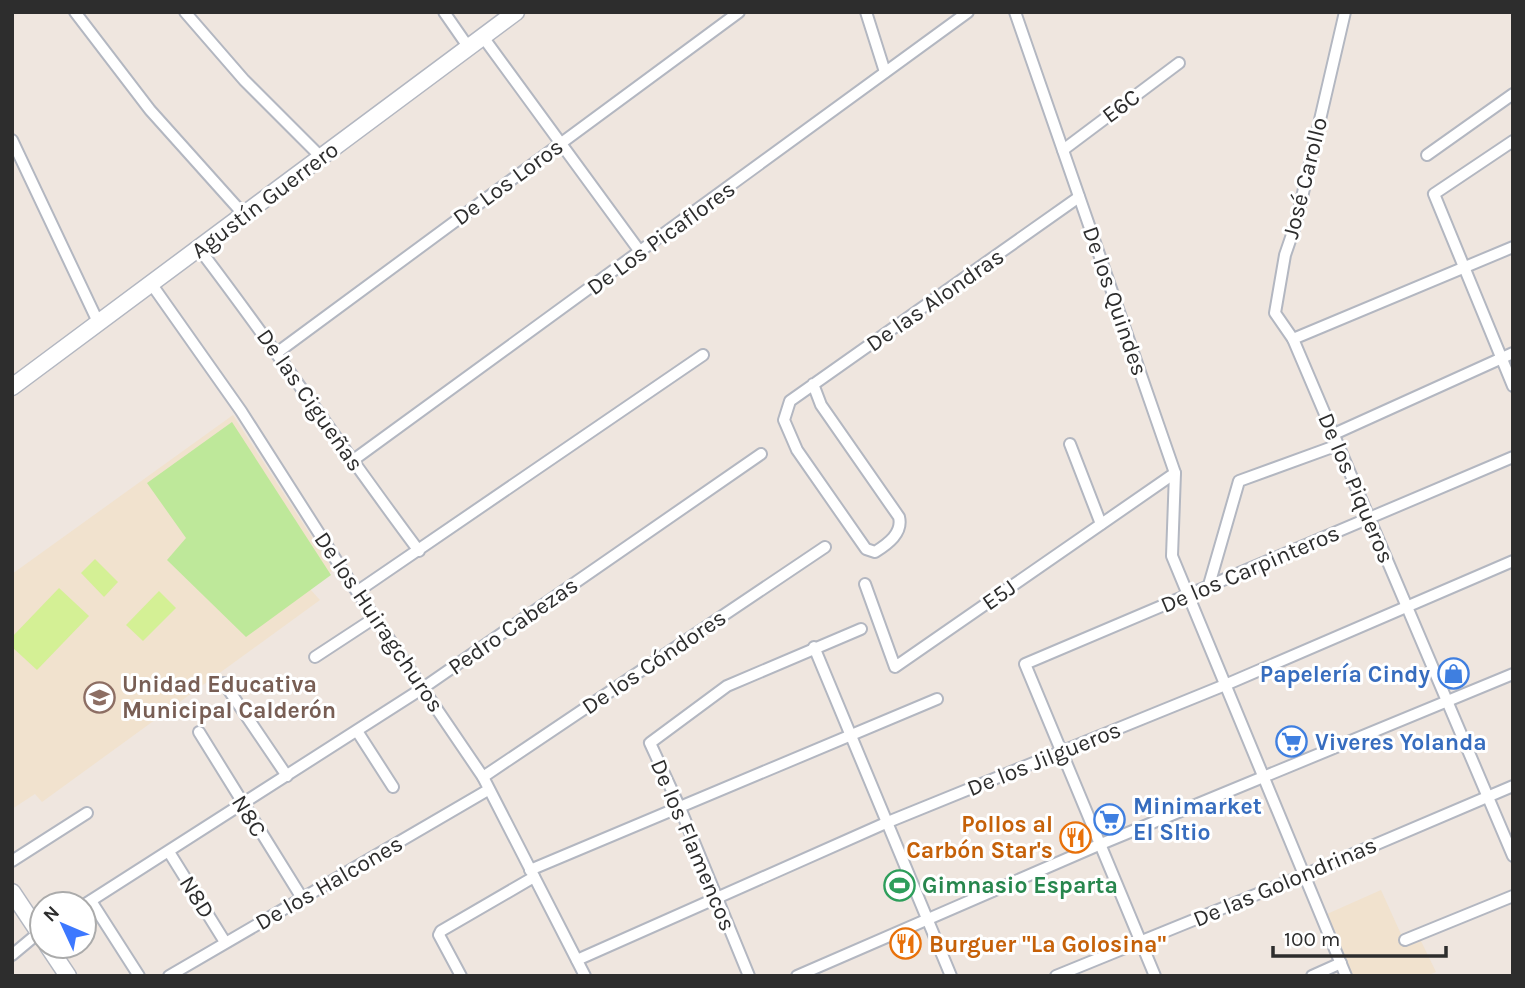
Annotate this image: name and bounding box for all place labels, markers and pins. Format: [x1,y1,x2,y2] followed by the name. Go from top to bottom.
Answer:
[1436,657,1470,691] shop icon: Papelería Cindy
[1260,661,1430,688] place label: Papelería Cindy
[122,671,336,724] place label: Unidad Educativa Municipal Calderón
[82,680,116,714] school or university icon: Unidad Educativa Municipal Calderón
[1275,725,1309,759] supermarket icon: Viveres Yolanda
[1315,729,1487,756] place label: Viveres Yolanda
[1133,793,1262,846] place label: Minimarket El SItio
[1093,802,1127,836] supermarket icon: Minimarket El SItio
[906,811,1053,864] place label: Pollos al Carbón Star's
[1059,820,1093,854] restaurant icon: Pollos al Carbón Star's
[882,868,916,902] sports icon: Gimnasio Esparta
[922,872,1118,899] place label: Gimnasio Esparta
[889,927,923,961] restaurant icon: Burguer "La Golosina"
[929,931,1167,958] place label: Burguer "La Golosina"

